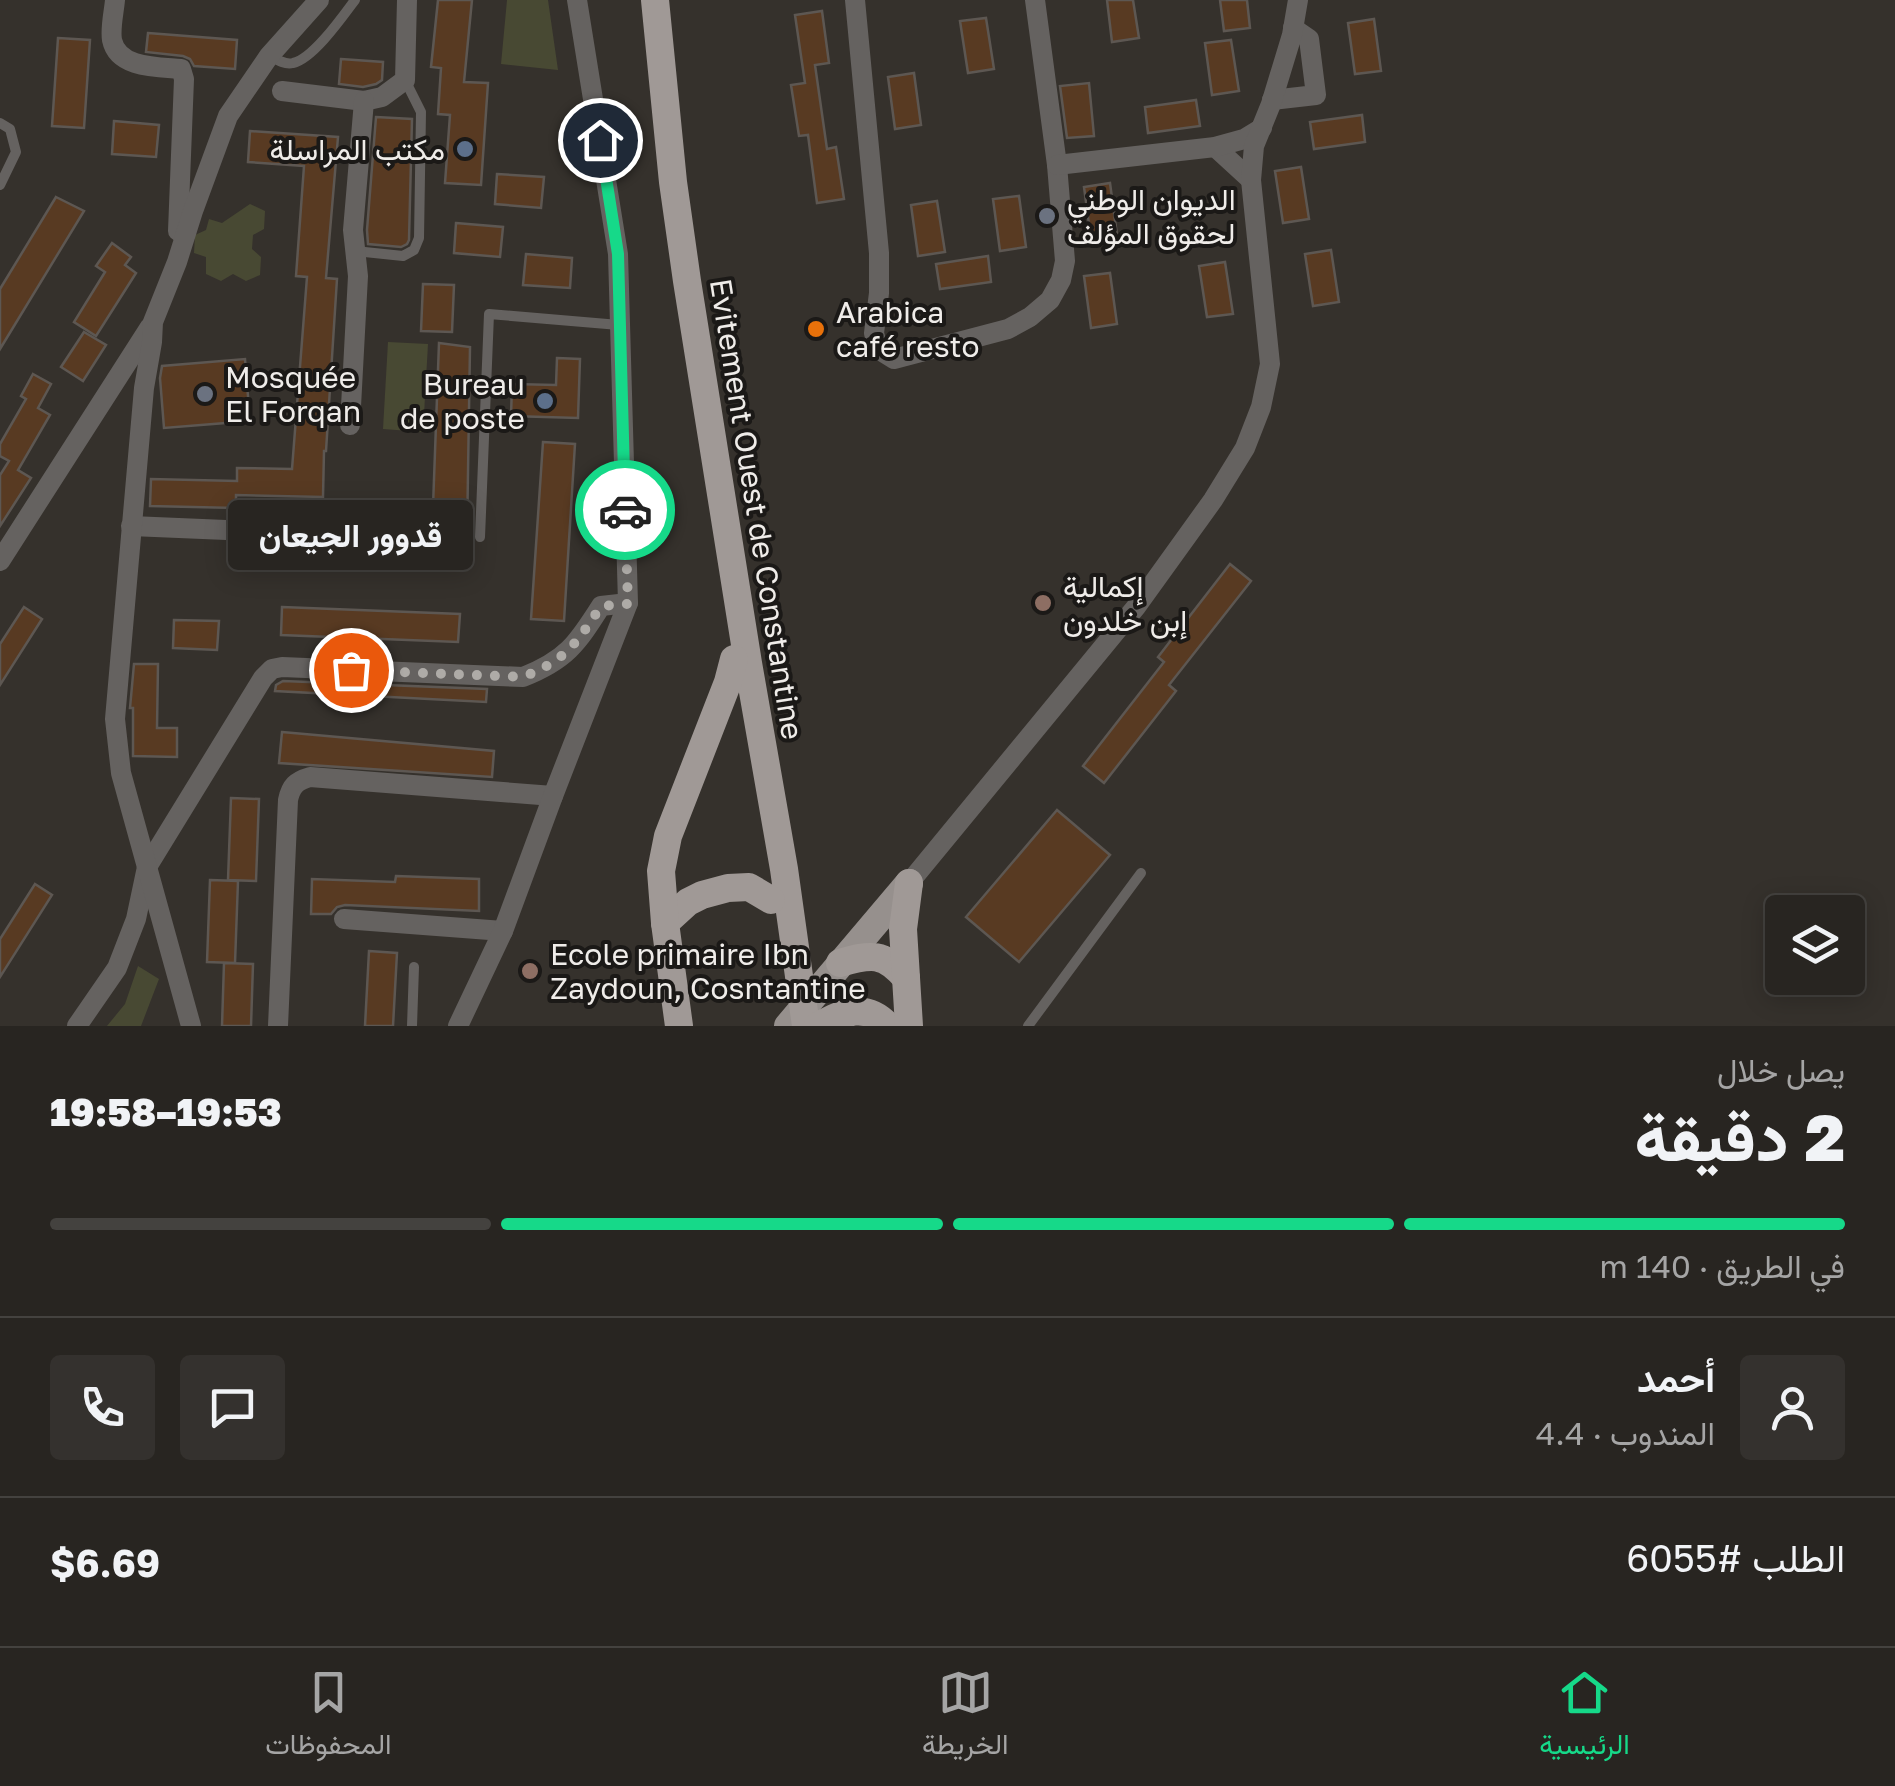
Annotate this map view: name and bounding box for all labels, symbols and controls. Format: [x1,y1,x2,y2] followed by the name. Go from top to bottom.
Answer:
[558,98,643,183] pin
[573,113,628,168] icon: home
[270,131,445,168] place label: مكتب المراسلة
[454,138,476,160] marker: مكتب المراسلة
[1067,181,1236,252] place label: الديوان الوطني لحقوق المؤلف
[1036,205,1058,227] marker: الديوان الوطني لحقوق المؤلف
[703,276,811,742] street label: Evitement Ouest de Constantine
[836,294,980,364] place label: Arabica café resto
[805,318,827,340] marker: Arabica café resto
[225,359,361,429] place label: Mosquée El Forqan
[400,366,525,436] place label: Bureau de poste
[194,383,216,405] marker: Mosquée El Forqan
[534,390,556,412] marker: Bureau de poste
[575,460,675,560] courier
[598,483,653,538] icon: car
[228,500,474,570] callout: قدوور الجيعان
[259,516,442,554] text: قدوور الجيعان
[1063,568,1187,640] place label: إكمالية إبن خلدون
[1032,592,1054,614] marker: إكمالية إبن خلدون
[309,628,394,713] pin
[324,643,379,698] icon: bag
[1765,895,1865,995] map controls
[1765,895,1865,995] button: layers
[550,936,866,1006] place label: Ecole primaire Ibn Zaydoun, Cosntantine
[519,960,541,982] marker: Ecole primaire Ibn Zaydoun, Cosntantine
[1717,1051,1845,1089] text: يصل خلال
[50,1089,282,1134] text: 19:53–19:58
[1635,1097,1845,1175] text: 2 دقيقة
[1600,1247,1845,1285] text: في الطريق · 140 m
[50,1355,155,1460] button: phone
[180,1355,285,1460] button: chat
[1637,1355,1715,1400] text: أحمد
[1740,1355,1845,1460] button: person
[1536,1414,1715,1452] text: المندوب · 4.4
[1626,1535,1845,1580] text: الطلب #6055
[50,1540,160,1585] text: $6.69
[265,1665,391,1769] tab: المحفوظات
[922,1665,1009,1769] tab: الخريطة
[1539,1665,1630,1769] tab: الرئيسية

